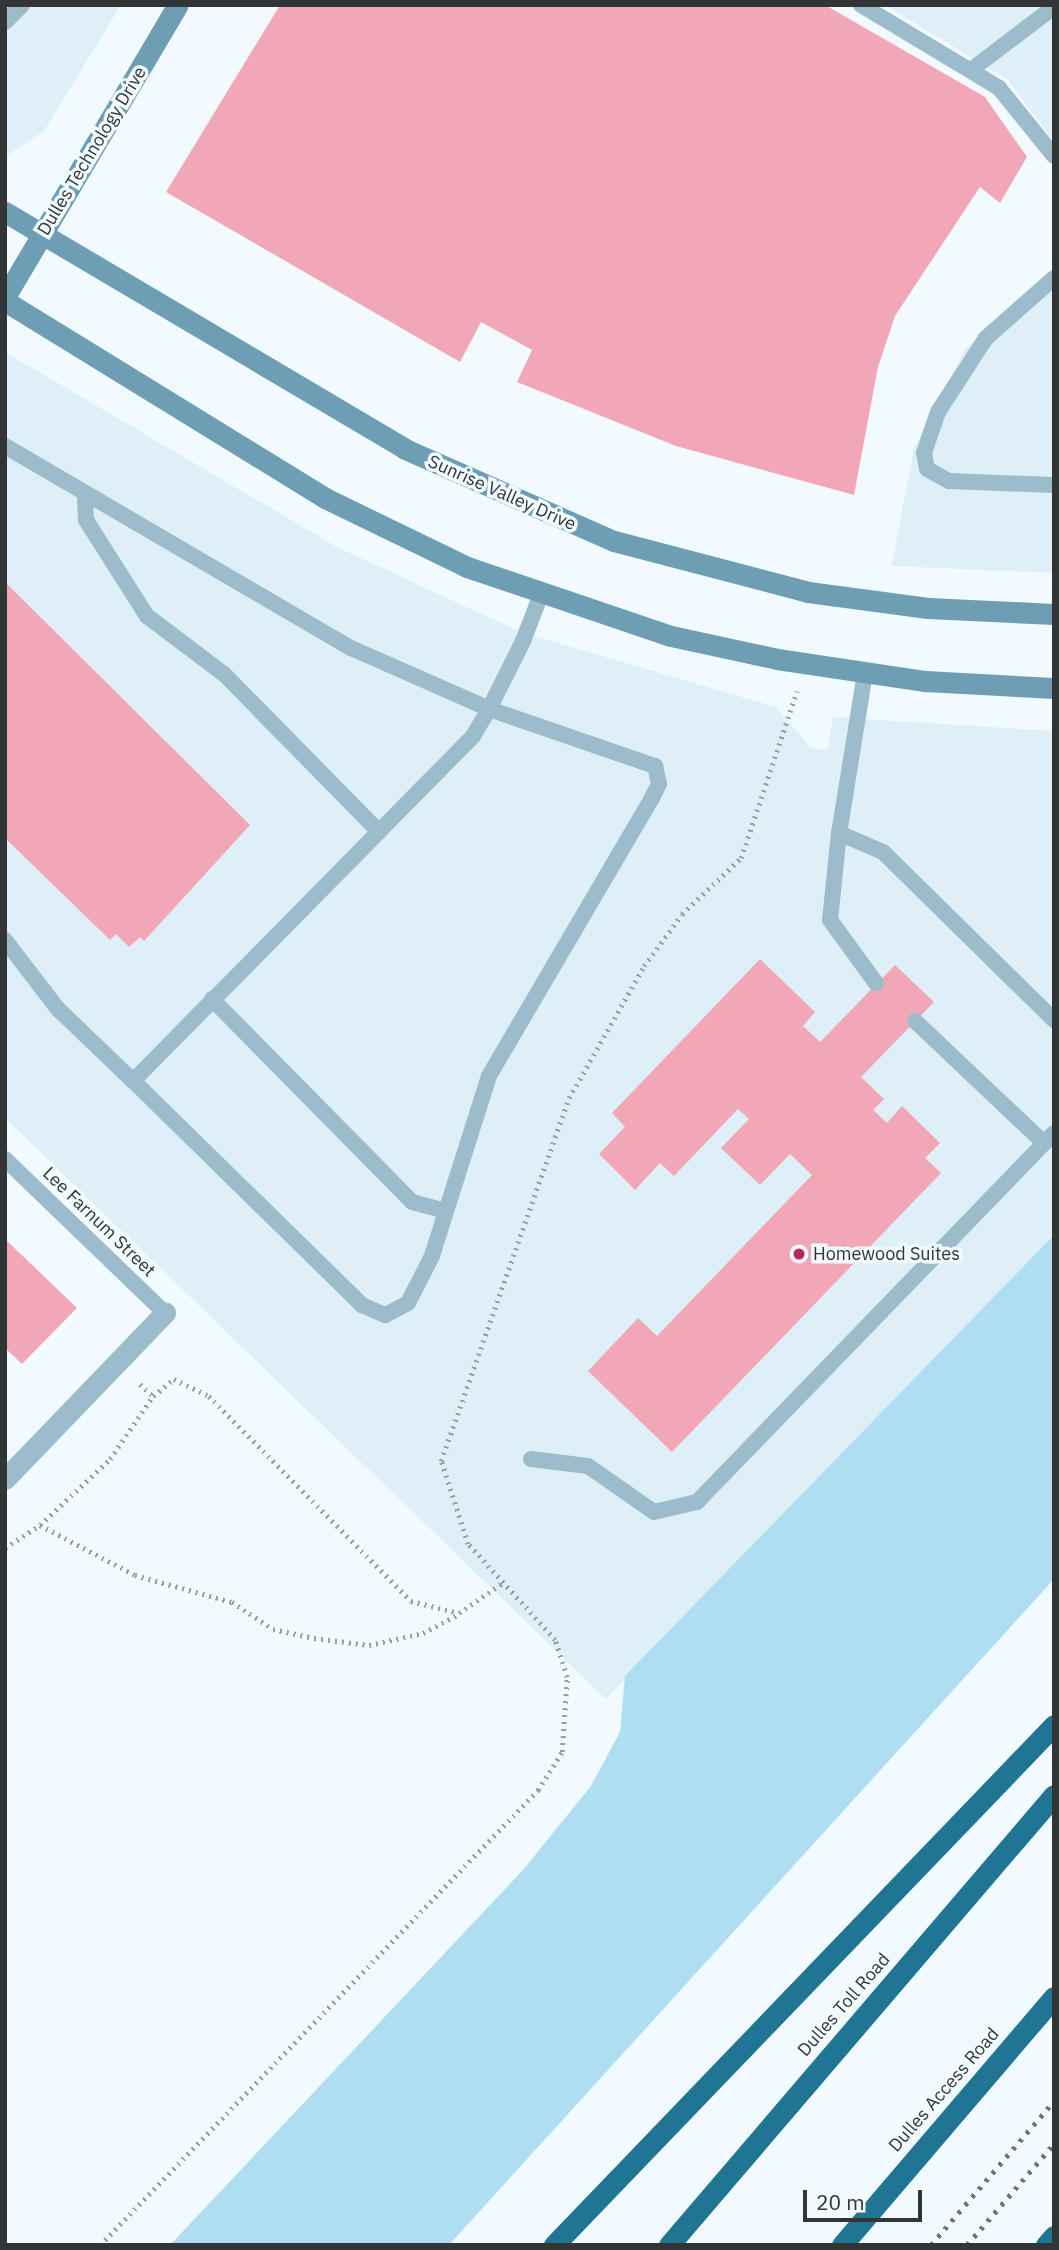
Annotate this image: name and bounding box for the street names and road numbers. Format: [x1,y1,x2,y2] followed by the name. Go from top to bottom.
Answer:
[33,63,151,239] street label: Dulles Technology Drive
[425,451,579,535] street label: Sunrise Valley Drive
[38,1163,160,1281] street label: Lee Farnum Street
[793,1949,895,2061] street label: Dulles Toll Road
[884,2024,1004,2156] street label: Dulles Access Road

